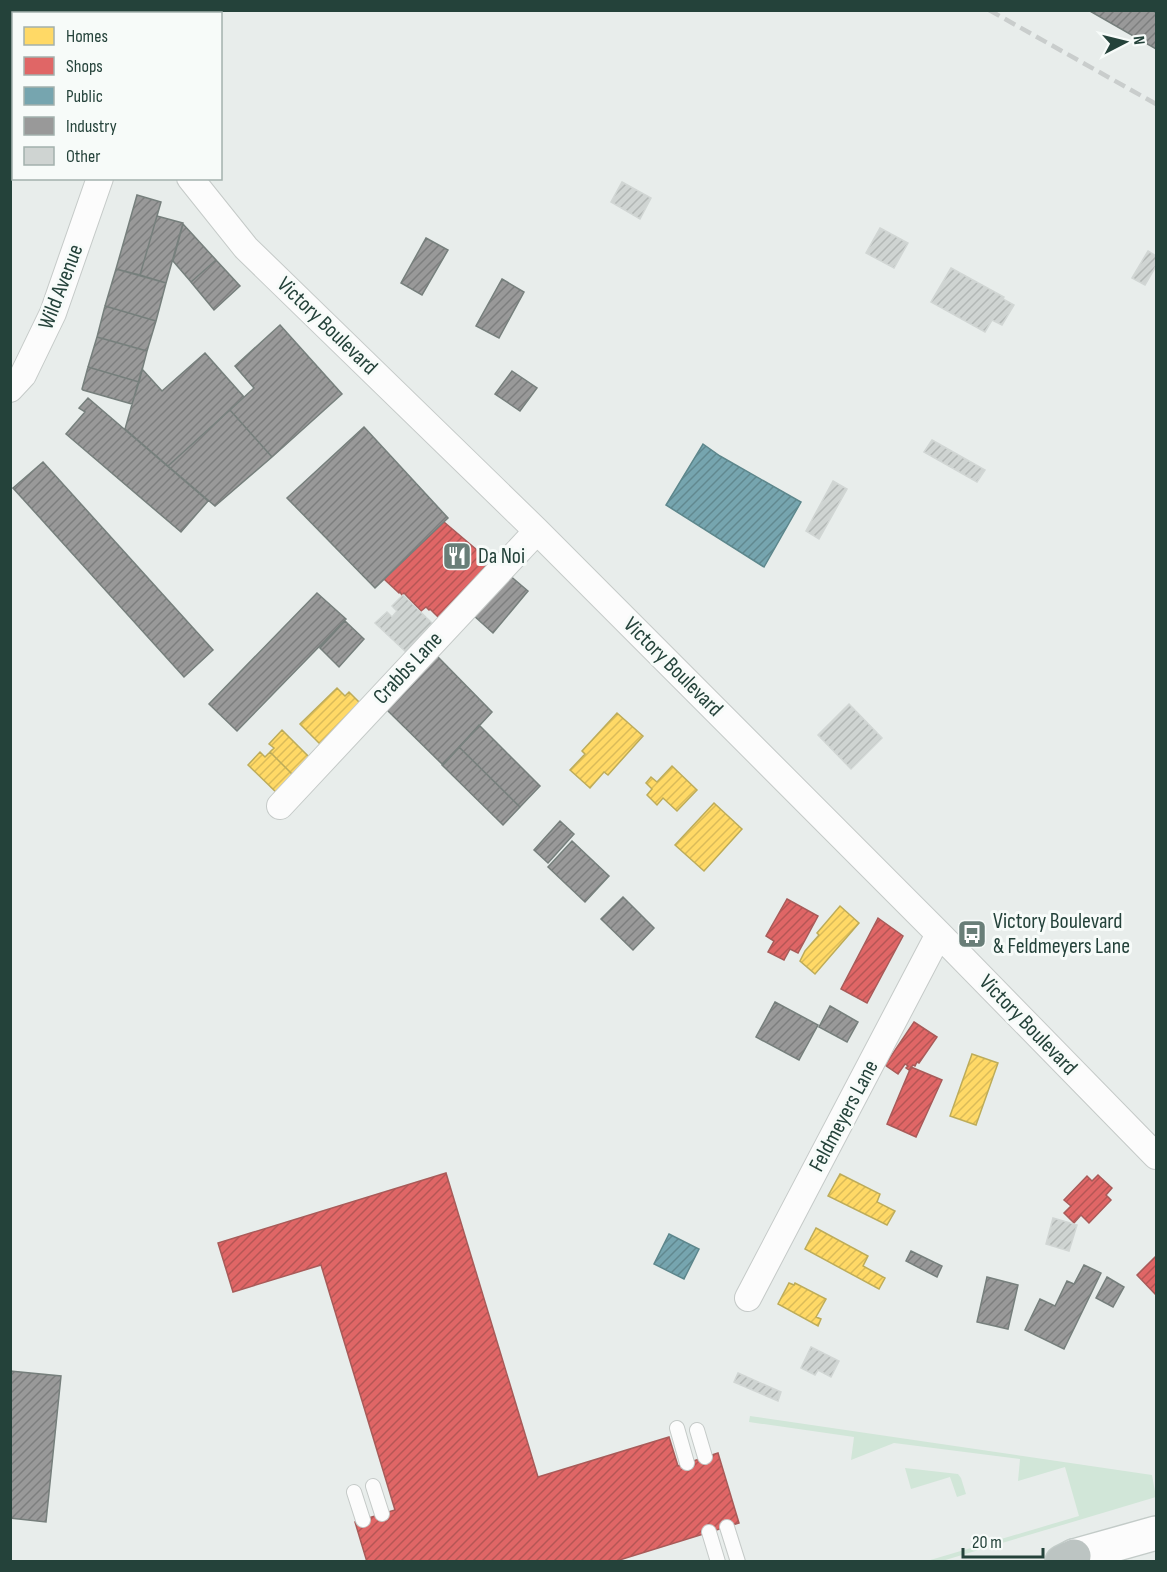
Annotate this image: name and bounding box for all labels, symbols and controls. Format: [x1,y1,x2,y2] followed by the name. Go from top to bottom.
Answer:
[12,12,222,180] legend
[1095,12,1155,72] north arrow
[66,26,108,47] text: Homes
[1128,35,1148,46] text: N
[66,56,103,77] text: Shops
[66,86,103,107] text: Public
[66,116,117,137] text: Industry
[66,146,100,167] text: Other
[32,241,90,333] street label: Wild Avenue
[271,271,383,381] street label: Victory Boulevard
[441,540,473,572] restaurant icon: Da Noi
[478,543,525,570] place label: Da Noi
[618,612,728,722] street label: Victory Boulevard
[368,626,448,710] street label: Crabbs Lane
[993,908,1130,960] place label: Victory Boulevard & Feldmeyers Lane
[956,918,988,950] bus stop icon: Victory Boulevard & Feldmeyers Lane
[973,969,1083,1081] street label: Victory Boulevard
[803,1056,885,1176] street label: Feldmeyers Lane
[963,1521,1042,1559] scale bar
[972,1532,1002,1553] text: 20 m

